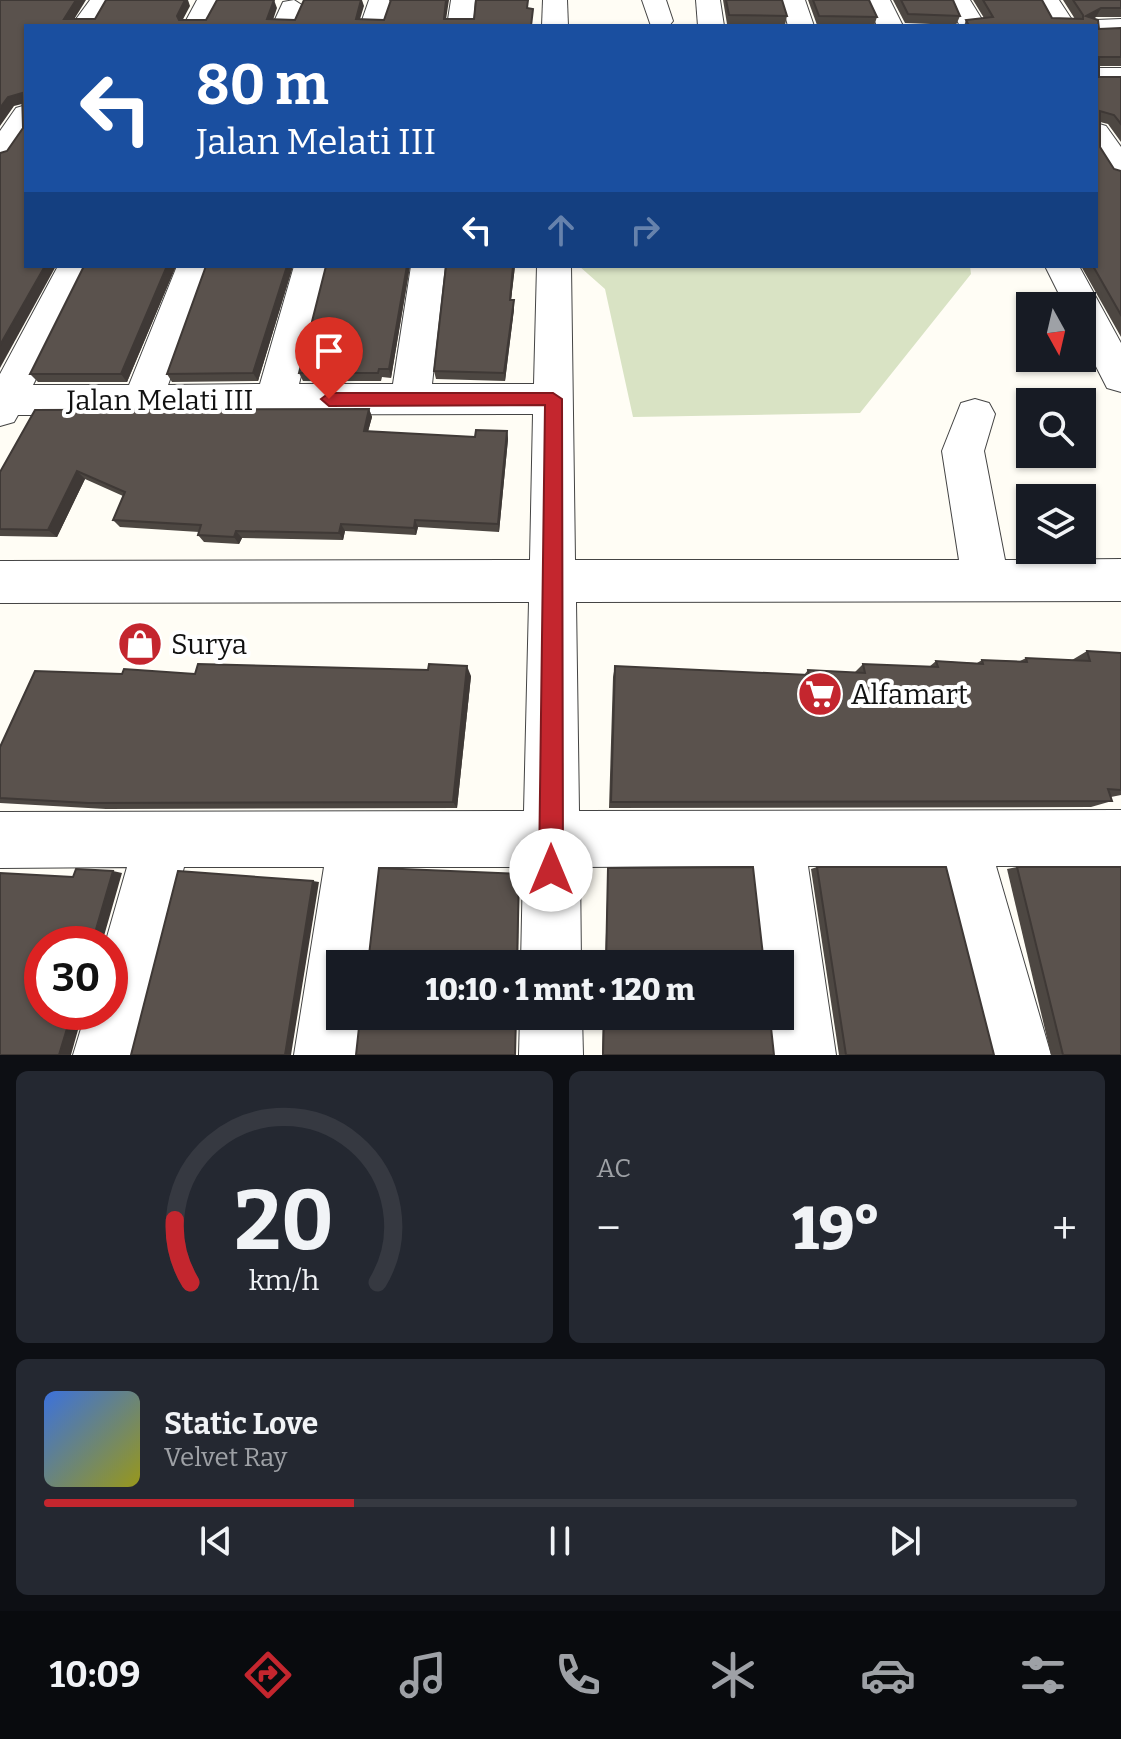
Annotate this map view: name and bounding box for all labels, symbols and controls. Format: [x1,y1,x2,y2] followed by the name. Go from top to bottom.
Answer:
[196,52,329,119] text: 80 m
[64,56,168,160] icon: left
[196,120,436,164] text: Jalan Melati III
[455,208,499,252] icon: left
[539,208,583,252] icon: ahead
[623,208,667,252] icon: right
[1016,292,1096,372] north arrow
[1016,292,1096,564] map controls
[295,317,363,399] pin
[307,329,351,373] icon: arrive
[66,384,253,417] street label: Jalan Melati III
[1016,388,1096,468] button: search
[1016,484,1096,564] button: layers
[116,620,164,668] shop icon: Surya
[171,628,247,661] place label: Surya
[796,670,844,718] supermarket icon: Alfamart
[851,678,968,711] place label: Alfamart
[509,828,593,912] position arrow
[24,926,128,1030] speed limit sign: 30
[426,972,694,1008] text: 10:10 · 1 mnt · 120 m
[597,1153,631,1184] text: AC
[234,1171,334,1271] text: 20
[792,1193,880,1265] text: 19°
[597,1202,621,1255] text: −
[1052,1202,1077,1255] text: +
[249,1263,320,1298] text: km/h
[164,1406,318,1442] text: Static Love
[164,1442,287,1473] text: Velvet Ray
[194,1519,238,1563] icon: previous
[538,1519,582,1563] icon: pause
[883,1519,927,1563] icon: next
[240,1647,296,1703] icon: directions
[395,1647,451,1703] icon: music
[550,1647,606,1703] icon: phone
[705,1647,761,1703] icon: climate
[860,1647,916,1703] icon: car
[1015,1647,1071,1703] icon: filters
[50,1653,141,1697] text: 10:09

